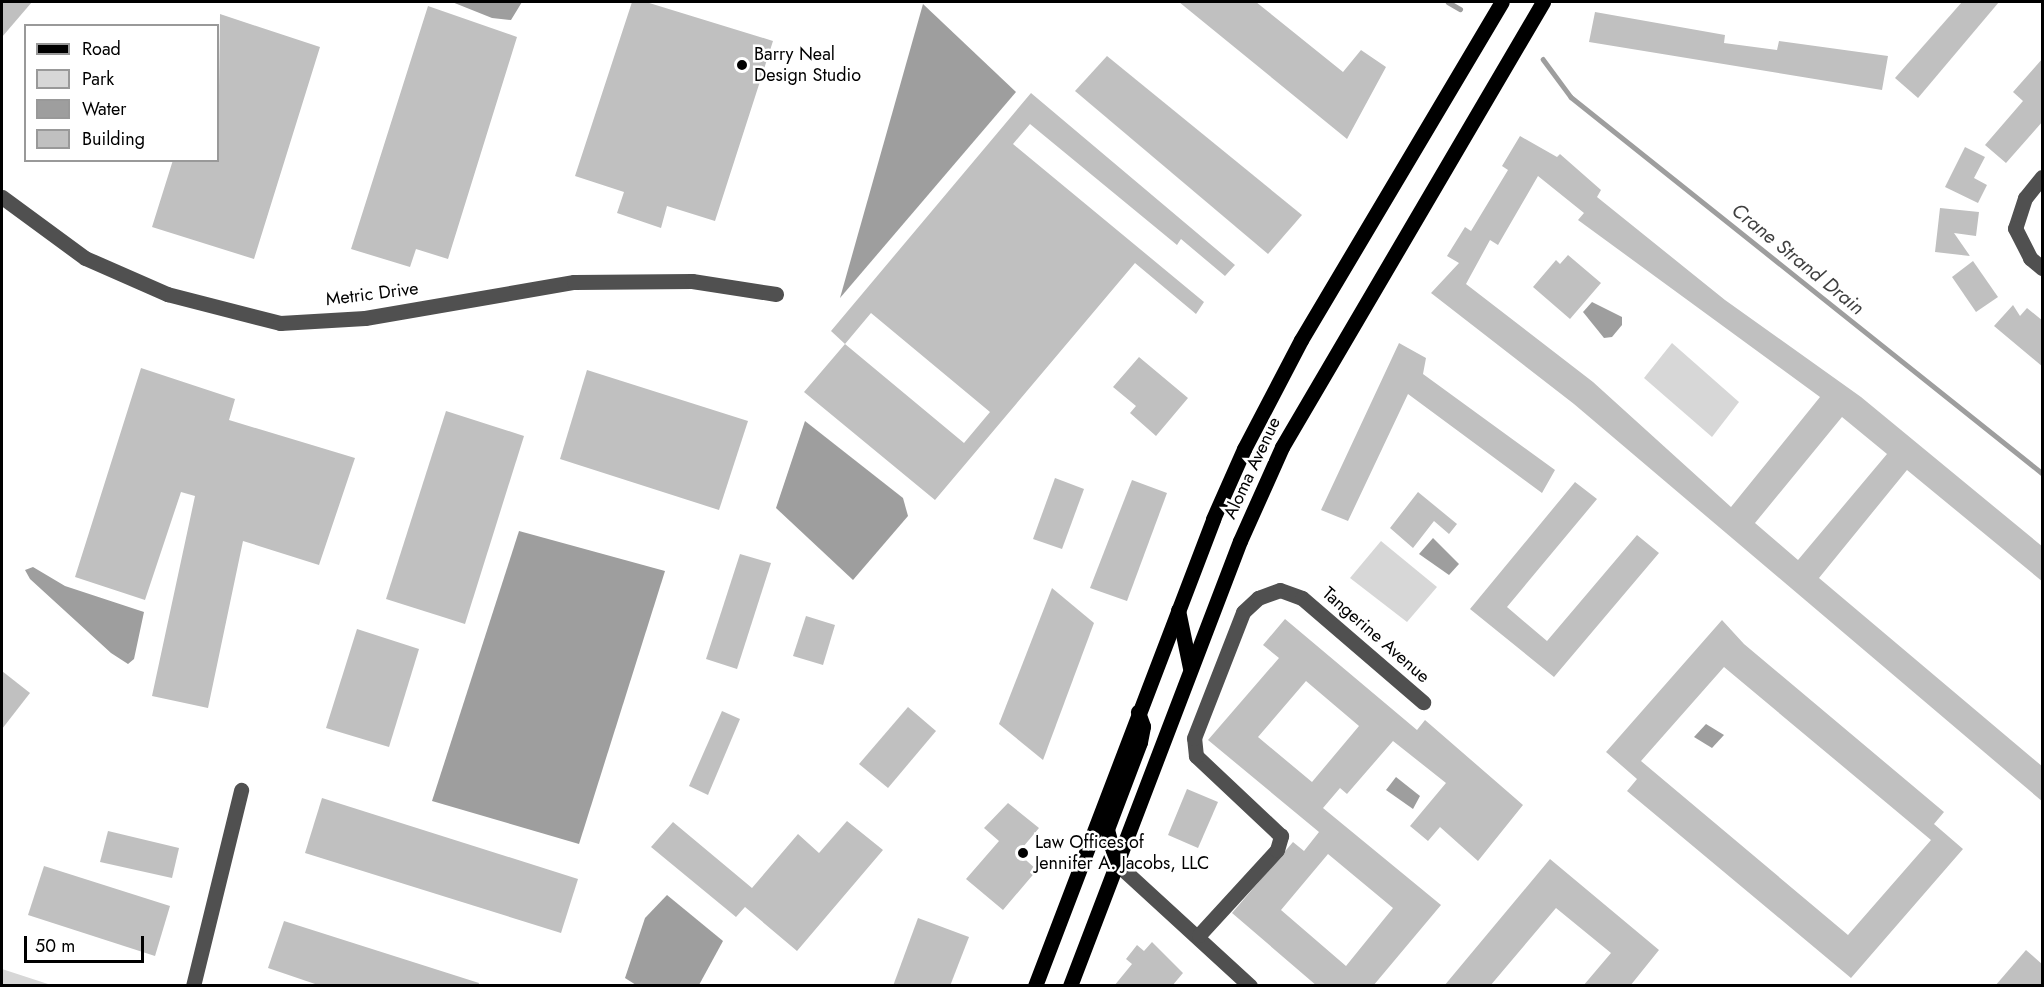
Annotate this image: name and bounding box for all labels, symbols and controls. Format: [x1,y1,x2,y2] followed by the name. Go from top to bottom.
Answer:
[24,24,219,162] legend
[82,36,121,62] text: Road
[754,44,861,86] place label: Barry Neal Design Studio
[735,58,749,72] marker: Barry Neal Design Studio
[82,66,114,92] text: Park
[82,96,126,122] text: Water
[82,126,145,152] text: Building
[1727,198,1869,320] water label: Crane Strand Drain
[325,278,419,310] street label: Metric Drive
[1219,414,1285,522] street label: Aloma Avenue
[1318,582,1434,688] street label: Tangerine Avenue
[1035,832,1209,874] place label: Law Offices of Jennifer A. Jacobs, LLC
[1016,846,1030,860] marker: Law Offices of Jennifer A. Jacobs, LLC
[27,924,147,962] scale bar
[35,933,75,959] text: 50 m

